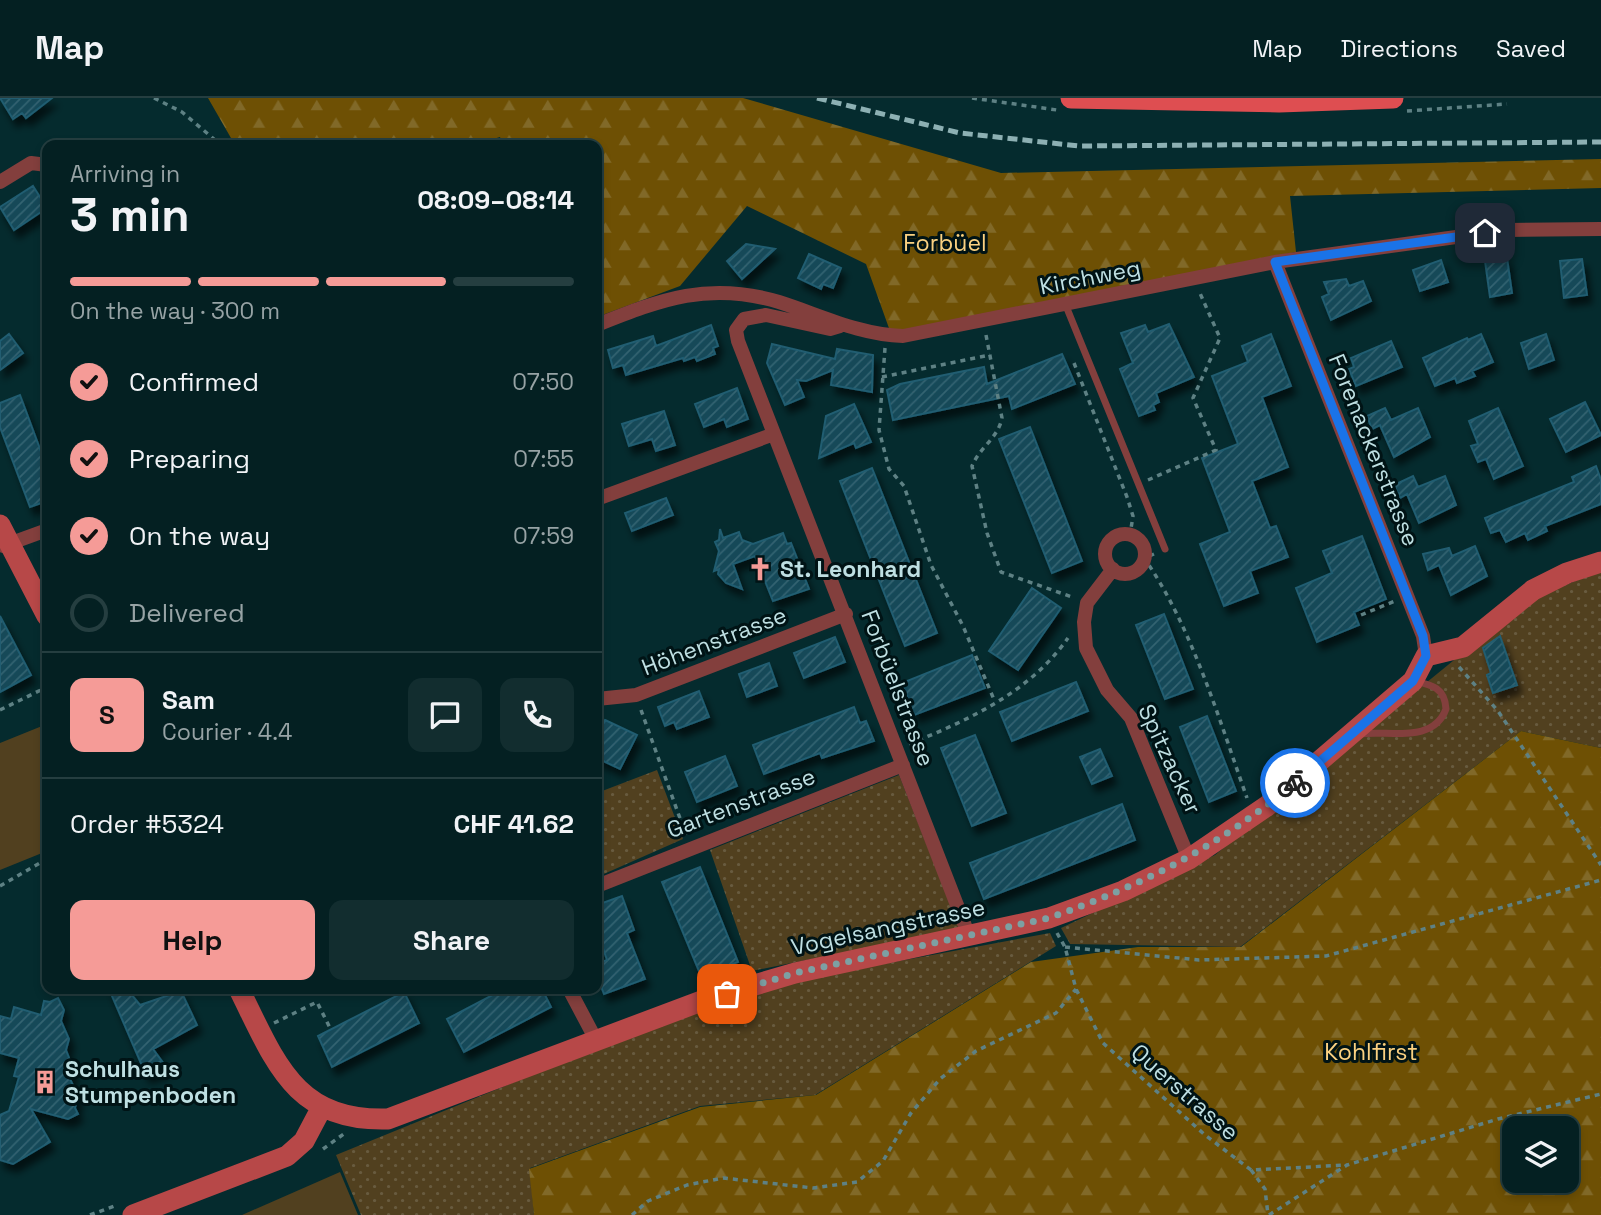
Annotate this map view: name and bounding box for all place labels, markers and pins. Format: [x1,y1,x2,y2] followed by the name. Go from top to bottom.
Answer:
[1455,203,1515,263] pin
[780,554,921,584] place label: St. Leonhard
[746,555,774,583] church icon: St. Leonhard
[697,964,757,1024] pin
[65,1054,236,1110] place label: Schulhaus Stumpenboden
[31,1068,59,1096] building icon: Schulhaus Stumpenboden

